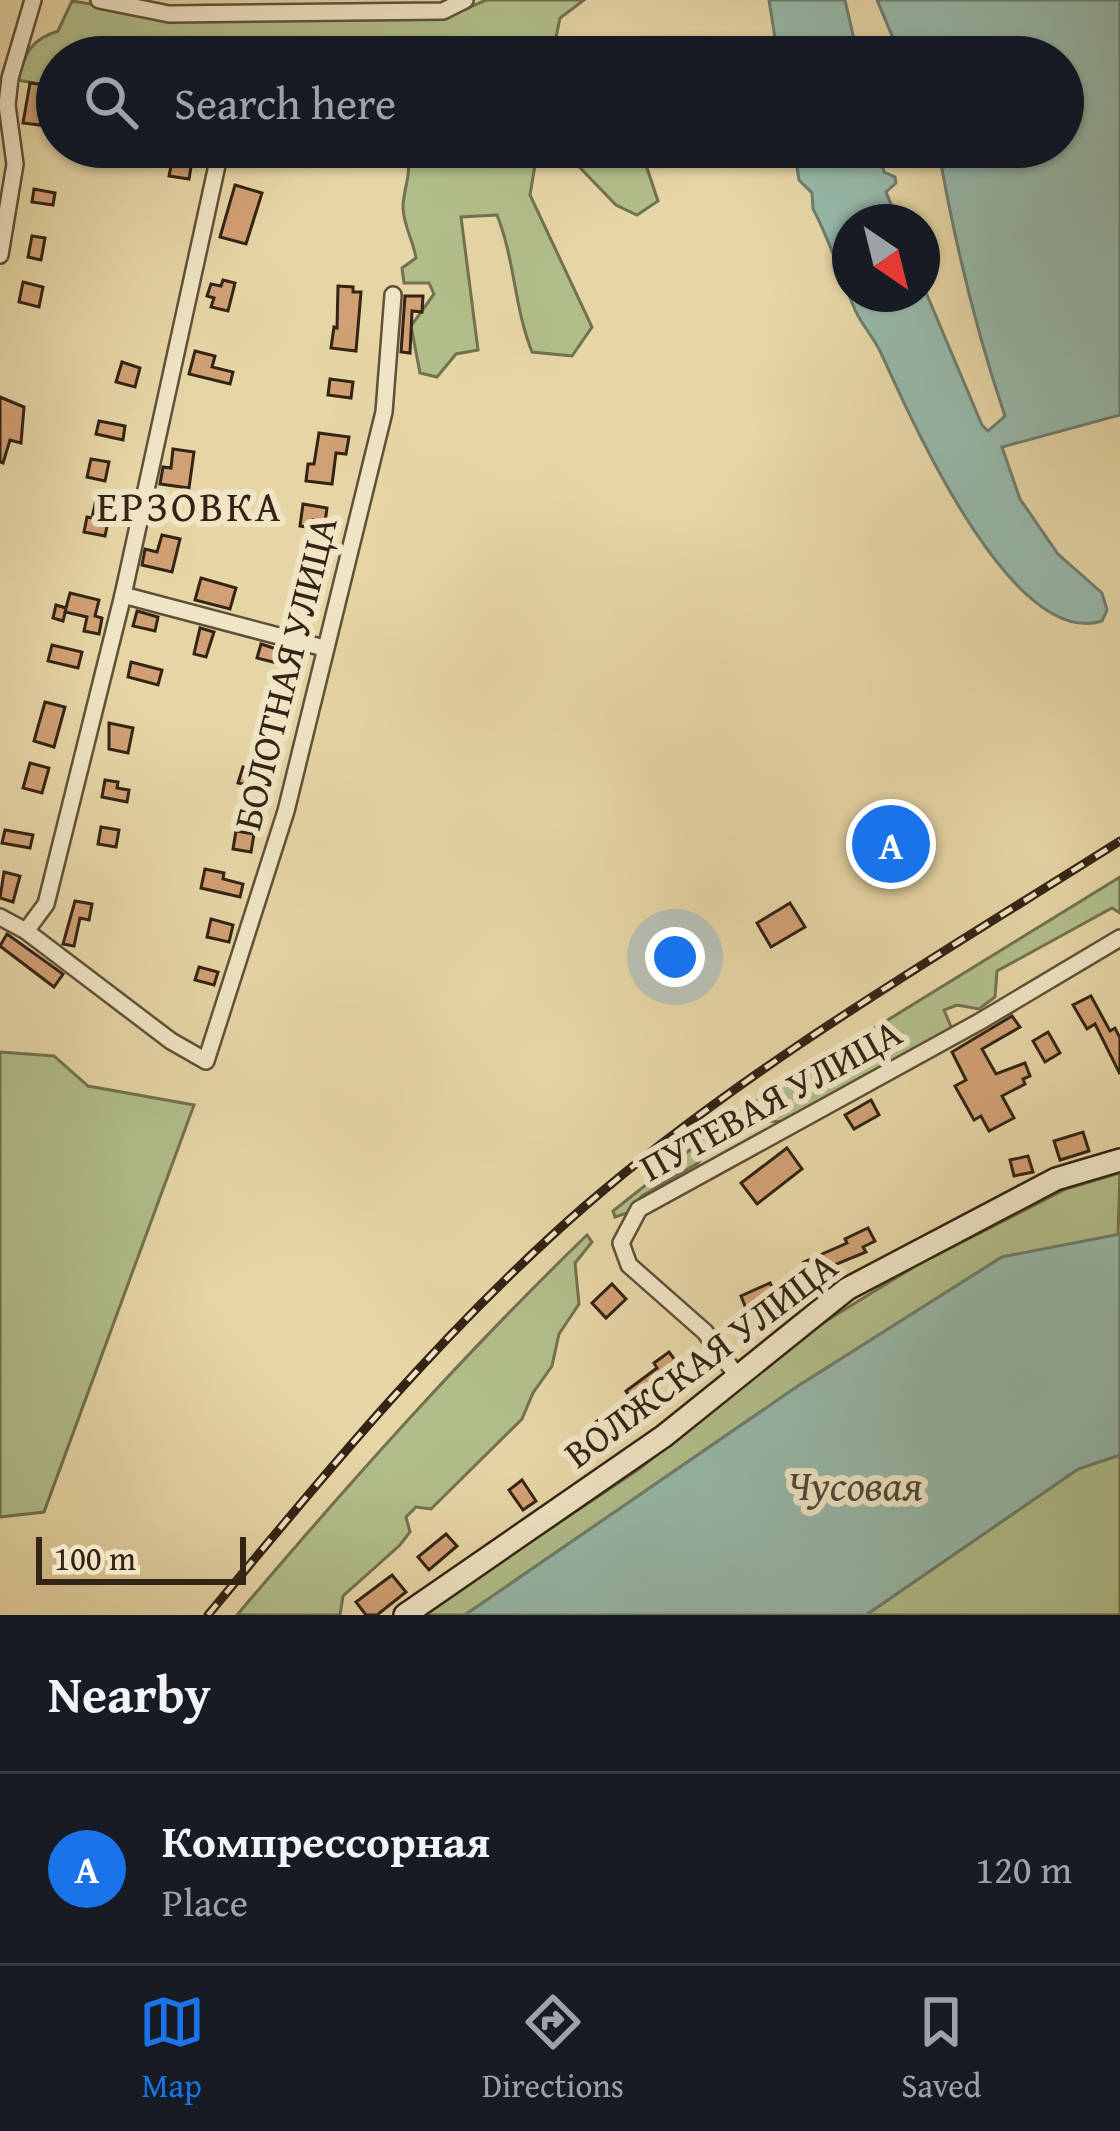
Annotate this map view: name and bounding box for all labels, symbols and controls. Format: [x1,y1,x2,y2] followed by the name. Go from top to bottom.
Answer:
[36,36,1084,168] search box
[78,69,144,135] icon: search
[174,70,396,135] text: Search here
[832,204,940,312] north arrow
[96,475,284,536] district label: ЕРЗОВКА
[218,510,351,835] street label: БОЛОТНАЯ УЛИЦА
[852,799,930,889] pin: A
[645,927,705,987] your location
[629,1003,912,1195] street label: ПУТЕВАЯ УЛИЦА
[551,1237,849,1481] street label: ВОЛЖСКАЯ УЛИЦА
[787,1454,923,1515] water label: Чусовая
[36,1531,246,1584] scale bar
[54,1534,136,1582] text: 100 m
[48,1656,211,1731] text: Nearby
[162,1808,490,1873] text: Компрессорная
[75,1840,99,1897] text: A
[975,1840,1072,1897] text: 120 m
[162,1873,248,1930] text: Place
[139,1989,205,2109] tab: Map
[482,1989,624,2109] tab: Directions
[901,1989,981,2109] tab: Saved

